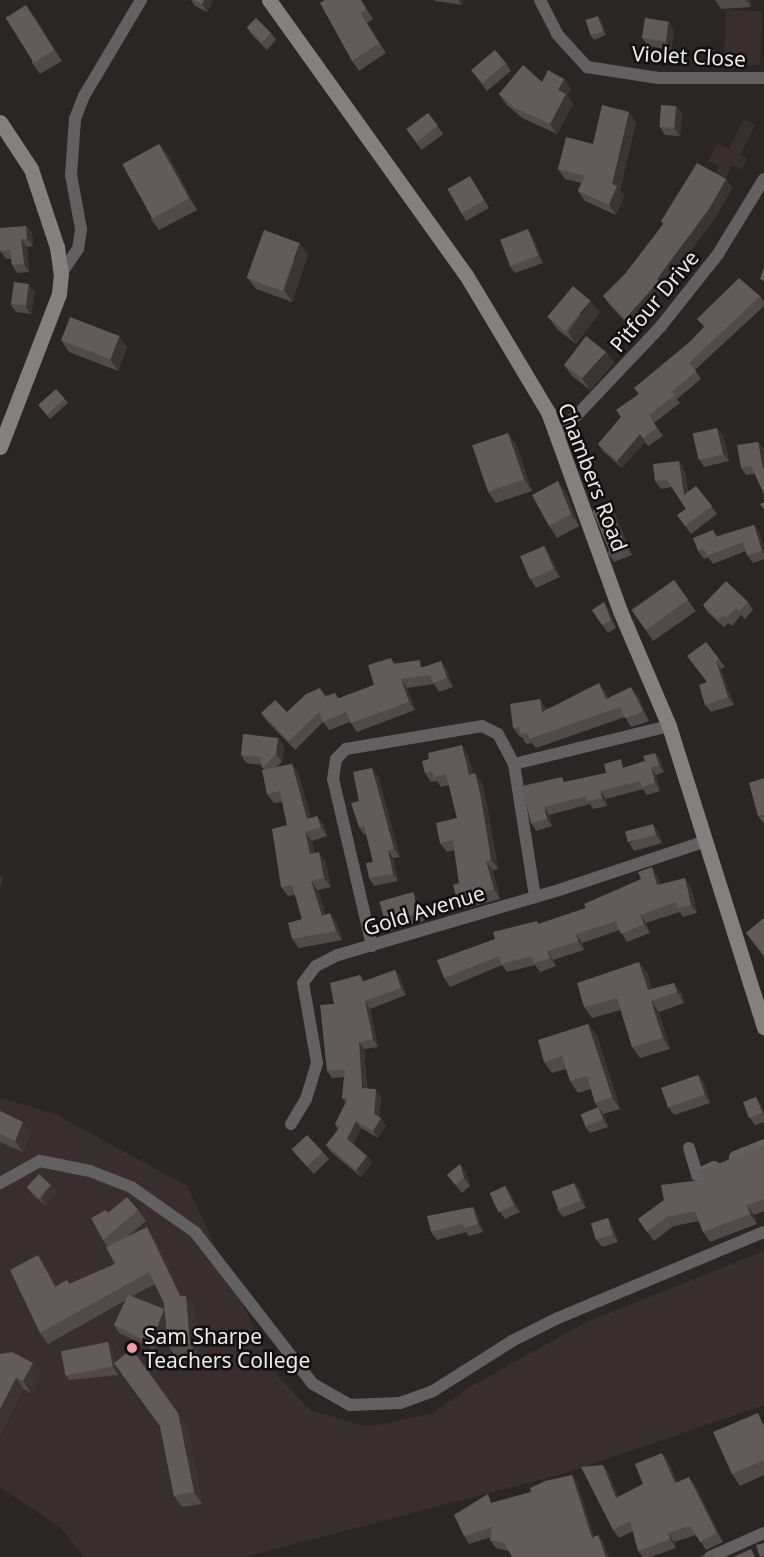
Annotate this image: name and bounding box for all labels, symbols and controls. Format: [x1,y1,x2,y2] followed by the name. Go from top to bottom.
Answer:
[631,40,747,72] street label: Violet Close
[604,245,704,357] street label: Pitfour Drive
[553,399,633,555] street label: Chambers Road
[360,880,488,940] street label: Gold Avenue
[144,1323,310,1373] place label: Sam Sharpe Teachers College
[125,1341,139,1355] marker: Sam Sharpe Teachers College

